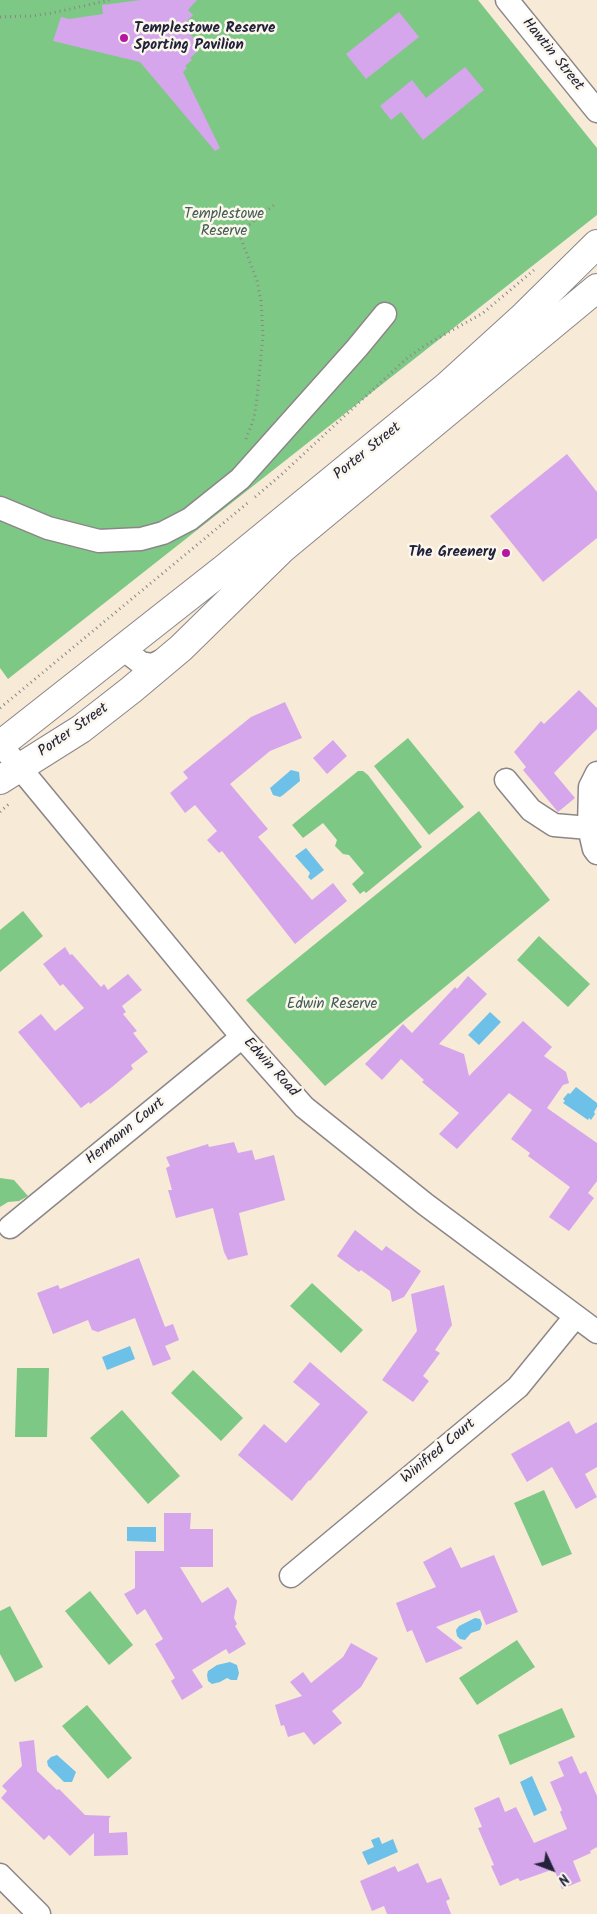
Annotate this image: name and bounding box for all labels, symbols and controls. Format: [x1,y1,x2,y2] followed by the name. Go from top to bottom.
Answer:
[517,15,587,95] street label: Hawtin Street
[134,20,275,55] place label: Templestowe Reserve Sporting Pavilion
[118,32,130,44] marker: Templestowe Reserve Sporting Pavilion
[184,206,264,241] park label: Templestowe Reserve
[331,419,405,485] street label: Porter Street
[408,544,496,562] place label: The Greenery
[500,547,512,559] marker: The Greenery
[35,700,113,762] street label: Porter Street
[287,996,377,1014] park label: Edwin Reserve
[239,1034,301,1102] street label: Edwin Road
[83,1095,169,1169] street label: Hermann Court
[398,1416,480,1488] street label: Winifred Court
[527,1844,577,1894] north arrow
[552,1868,574,1890] text: N

